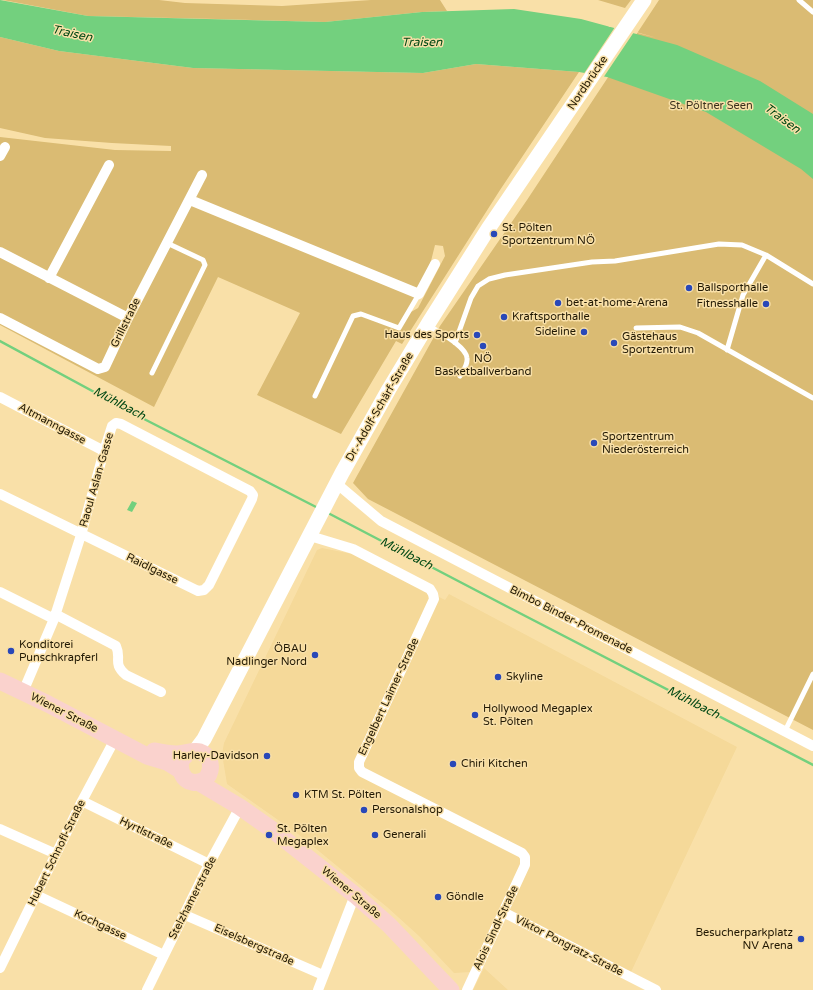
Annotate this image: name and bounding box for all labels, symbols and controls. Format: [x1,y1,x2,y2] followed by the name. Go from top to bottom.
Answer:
[51,23,93,45] water label: Traisen
[402,36,442,50] water label: Traisen
[565,54,611,112] street label: Nordbrücke
[669,99,753,113] park label: St. Pöltner Seen
[761,101,803,137] water label: Traisen
[502,221,595,247] place label: St. Pölten Sportzentrum NÖ
[489,229,499,239] marker: St. Pölten Sportzentrum NÖ
[697,281,768,295] place label: Ballsporthalle
[684,283,694,293] marker: Ballsporthalle
[108,296,144,350] street label: Grillstraße
[566,296,668,310] place label: bet-at-home-Arena
[696,297,758,311] place label: Fitnesshalle
[553,298,563,308] marker: bet-at-home-Arena
[761,299,771,309] marker: Fitnesshalle
[512,310,590,324] place label: Kraftsporthalle
[499,312,509,322] marker: Kraftsporthalle
[535,325,576,339] place label: Sideline
[579,327,589,337] marker: Sideline
[384,328,469,342] place label: Haus des Sports
[472,330,482,340] marker: Haus des Sports
[622,330,694,356] place label: Gästehaus Sportzentrum
[609,338,619,348] marker: Gästehaus Sportzentrum
[478,341,488,351] marker: NÖ Basketballverband
[343,350,417,464] street label: Dr.-Adolf-Schärf-Straße
[435,352,531,378] place label: NÖ Basketballverband
[90,384,148,424] water label: Mühlbach
[16,401,88,447] street label: Altmanngasse
[602,430,689,456] place label: Sportzentrum Niederösterreich
[77,431,117,529] street label: Raoul Aslan-Gasse
[589,438,599,448] marker: Sportzentrum Niederösterreich
[377,535,435,573] water label: Mühlbach
[124,551,180,587] street label: Raidlgasse
[507,583,635,657] street label: Bimbo Binder-Promenade
[356,636,422,758] street label: Engelbert Laimer-Straße
[19,638,98,664] place label: Konditorei Punschkrapferl
[226,642,307,668] place label: ÖBAU Nadlinger Nord
[6,646,16,656] marker: Konditorei Punschkrapferl
[310,650,320,660] marker: ÖBAU Nadlinger Nord
[506,670,543,684] place label: Skyline
[493,672,503,682] marker: Skyline
[664,684,722,722] water label: Mühlbach
[28,690,100,736] street label: Wiener Straße
[483,702,593,728] place label: Hollywood Megaplex St. Pölten
[470,710,480,720] marker: Hollywood Megaplex St. Pölten
[173,749,259,763] place label: Harley-Davidson
[262,751,272,761] marker: Harley-Davidson
[461,757,528,771] place label: Chiri Kitchen
[448,759,458,769] marker: Chiri Kitchen
[304,788,382,802] place label: KTM St. Pölten
[291,790,301,800] marker: KTM St. Pölten
[26,798,88,908] street label: Hubert Schnofl-Straße
[372,803,443,817] place label: Personalshop
[359,805,369,815] marker: Personalshop
[117,814,175,852] street label: Hyrtlstraße
[277,822,329,848] place label: St. Pölten Megaplex
[383,828,426,842] place label: Generali
[264,830,274,840] marker: St. Pölten Megaplex
[370,830,380,840] marker: Generali
[166,854,220,942] street label: Stelzhamerstraße
[318,864,384,922] street label: Wiener Straße
[471,884,521,972] street label: Alois Sindl-Straße
[446,890,484,904] place label: Göndle
[433,892,443,902] marker: Göndle
[72,907,128,943] street label: Kochgasse
[513,913,625,979] street label: Viktor Pongratz-Straße
[212,921,296,969] street label: Eiselsbergstraße
[695,926,793,952] place label: Besucherparkplatz NV Arena
[796,934,806,944] marker: Besucherparkplatz NV Arena

